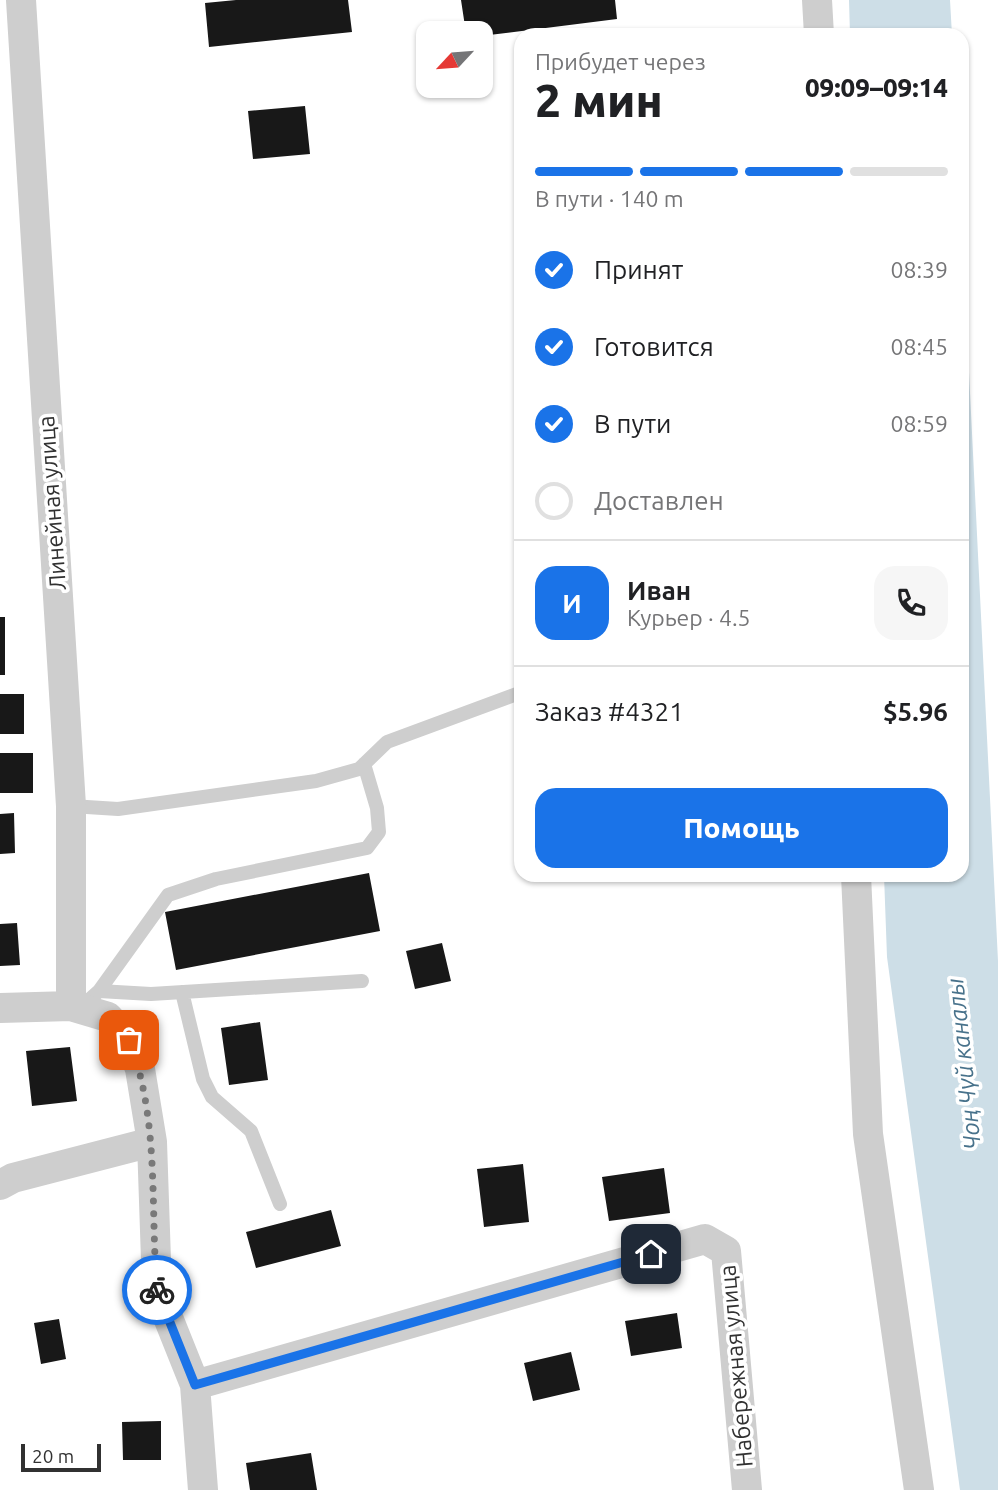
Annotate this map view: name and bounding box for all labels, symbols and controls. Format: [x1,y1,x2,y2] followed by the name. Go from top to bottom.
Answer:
[416,21,494,98] north arrow
[416,21,493,98] map controls
[535,49,706,74] text: Прибудет через
[805,73,948,102] text: 09:09–09:14
[535,74,663,126] text: 2 мин
[535,186,684,211] text: В пути · 140 m
[535,251,573,289] icon: check
[594,255,683,284] text: Принят
[890,257,948,282] text: 08:39
[535,328,573,366] icon: check
[594,332,714,361] text: Готовится
[890,334,948,359] text: 08:45
[535,405,573,443] icon: check
[594,409,671,438] text: В пути
[890,411,948,436] text: 08:59
[33,415,70,591] street label: Линейная улица
[594,486,724,515] text: Доставлен
[874,566,948,640] button: phone
[627,576,691,605] text: Иван
[562,589,582,618] text: И
[627,605,751,630] text: Курьер · 4.5
[535,697,684,726] text: Заказ #4321
[883,697,948,726] text: $5.96
[535,788,948,868] button: Помощь
[941,977,986,1151] water label: Чоң Чүй каналы
[99,1010,159,1070] pin
[110,1021,148,1059] icon: bag
[621,1224,681,1284] pin
[632,1235,670,1273] icon: home
[122,1255,192,1325] courier
[714,1264,757,1468] street label: Набережная улица
[138,1271,176,1309] icon: bike
[21,1441,102,1473] scale bar
[32,1445,74,1467] text: 20 m

